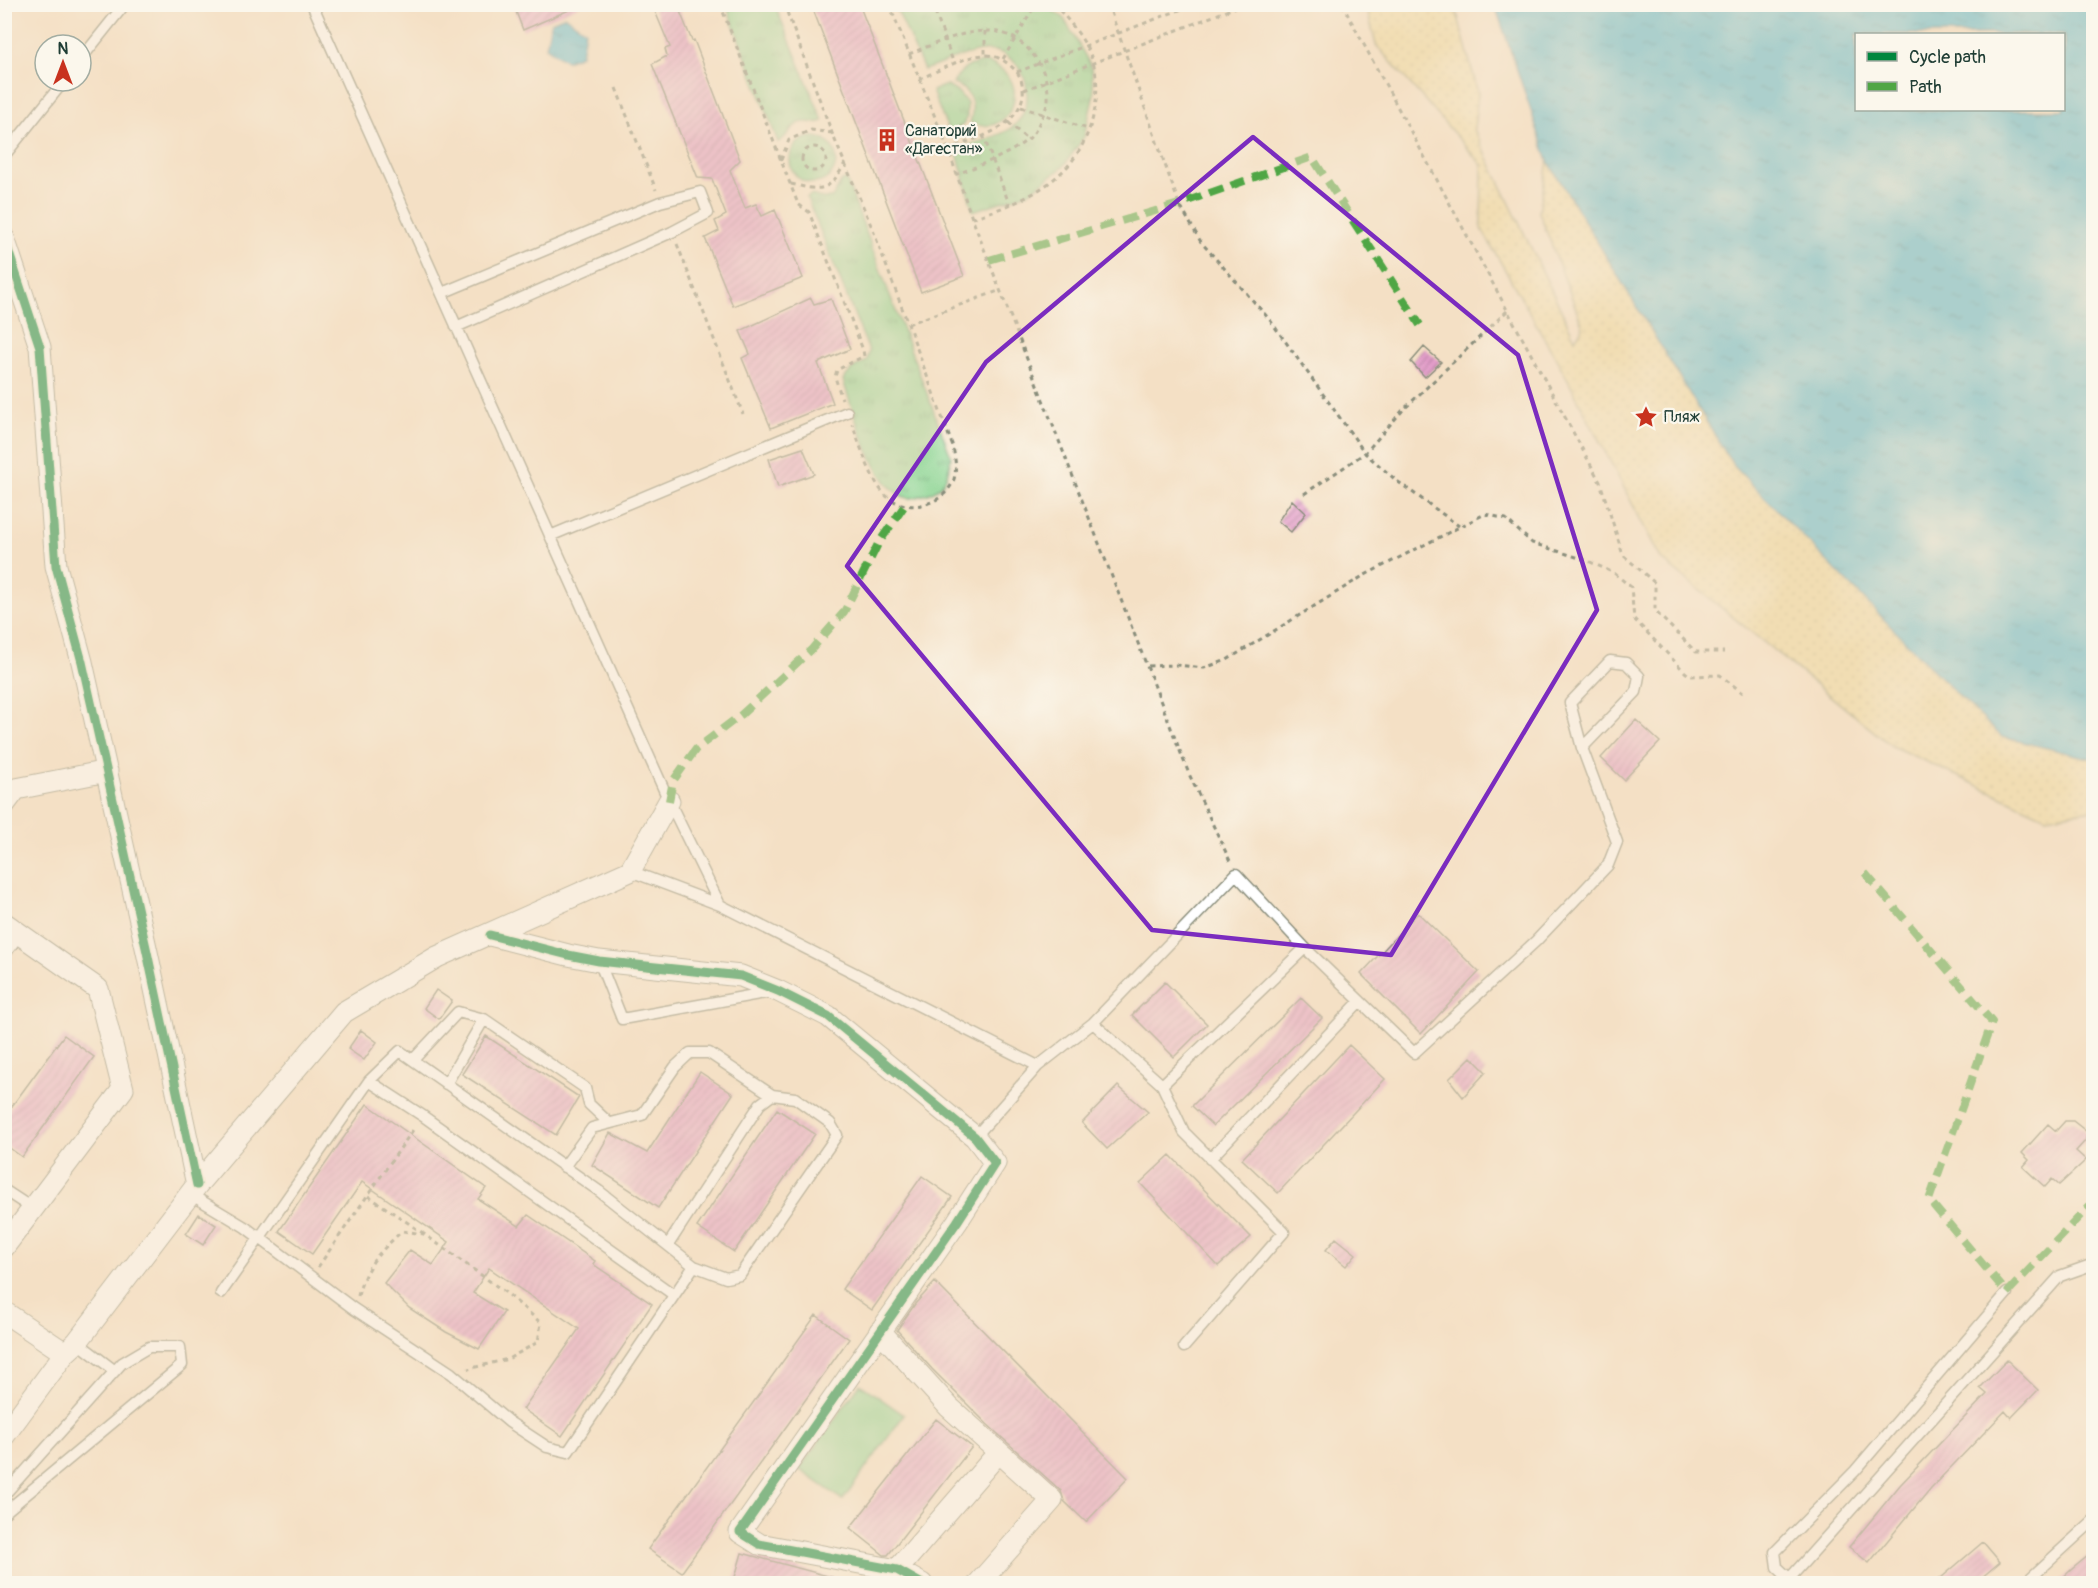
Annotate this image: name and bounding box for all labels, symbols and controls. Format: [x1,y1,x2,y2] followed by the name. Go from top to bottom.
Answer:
[33,33,93,93] north arrow
[1855,33,2065,111] legend
[58,39,69,59] text: N
[1909,46,1986,69] text: Cycle path
[1909,76,1942,99] text: Path
[905,121,983,159] place label: Санаторий «Дагестан»
[874,127,900,153] building icon: Санаторий «Дагестан»
[1633,404,1659,430] place icon: Пляж
[1664,407,1701,427] place label: Пляж

